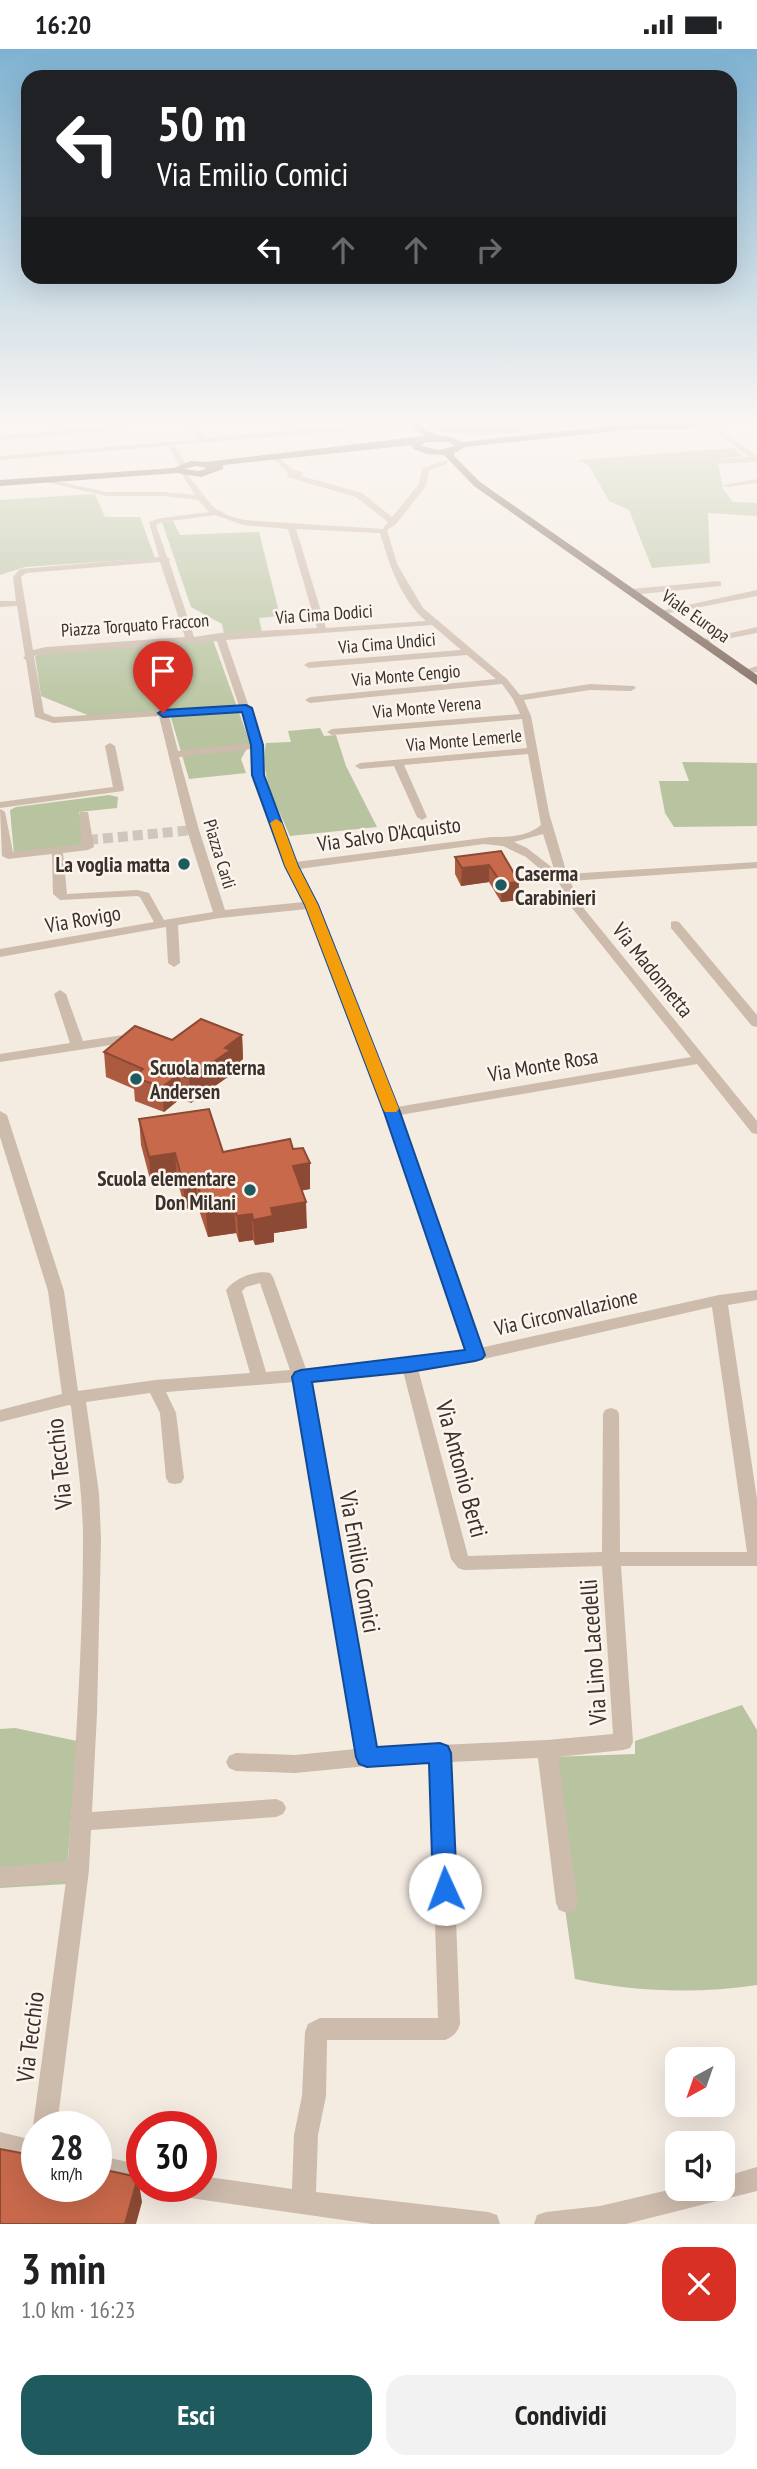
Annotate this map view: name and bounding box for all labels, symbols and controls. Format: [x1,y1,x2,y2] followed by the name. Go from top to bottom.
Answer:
[35,8,91,41] text: 16:20
[157,91,246,155] text: 50 m
[42,98,133,189] icon: left
[157,153,349,195] text: Via Emilio Comici
[251,231,289,269] icon: left
[324,231,362,269] icon: ahead
[397,231,435,269] icon: ahead
[470,231,508,269] icon: right
[657,584,735,648] street label: Viale Europa
[274,599,373,629] street label: Via Cima Dodici
[60,608,210,642] street label: Piazza Torquato Fraccon
[336,627,437,659] street label: Via Cima Undici
[133,641,193,713] pin
[144,652,182,690] icon: arrive
[350,659,462,691] street label: Via Monte Cengio
[371,691,482,723] street label: Via Monte Verena
[404,723,523,757] street label: Via Monte Lemerle
[315,811,462,858] street label: Via Salvo D'Acquisto
[199,816,241,892] street label: Piazza Carli
[55,851,170,878] place label: La voglia matta
[176,856,192,872] marker: La voglia matta
[515,860,596,911] place label: Caserma Carabinieri
[493,877,509,893] marker: Caserma Carabinieri
[42,899,123,939] street label: Via Rovigo
[606,916,699,1023] street label: Via Madonnetta
[485,1042,600,1088] street label: Via Monte Rosa
[149,1054,266,1105] place label: Scuola materna Andersen
[128,1071,144,1087] marker: Scuola materna Andersen
[97,1165,236,1216] place label: Scuola elementare Don Milani
[242,1182,258,1198] marker: Scuola elementare Don Milani
[491,1282,640,1342] street label: Via Circonvallazione
[429,1396,495,1541] street label: Via Antonio Berti
[39,1417,79,1512] street label: Via Tecchio
[332,1488,388,1635] street label: Via Emilio Comici
[572,1578,614,1727] street label: Via Lino Lacedelli
[408,1852,482,1926] position arrow
[9,1990,51,2085] street label: Via Tecchio
[665,2047,735,2117] north arrow
[665,2047,735,2201] map controls
[126,2111,217,2202] speed limit sign: 30
[50,2124,83,2170] text: 28
[665,2131,735,2201] button: sound
[51,2162,82,2185] text: km/h
[21,2241,106,2296] text: 3 min
[662,2247,736,2321] button: close
[21,2295,135,2324] text: 1.0 km · 16:23
[21,2375,372,2455] button: Esci
[386,2375,736,2455] button: Condividi

